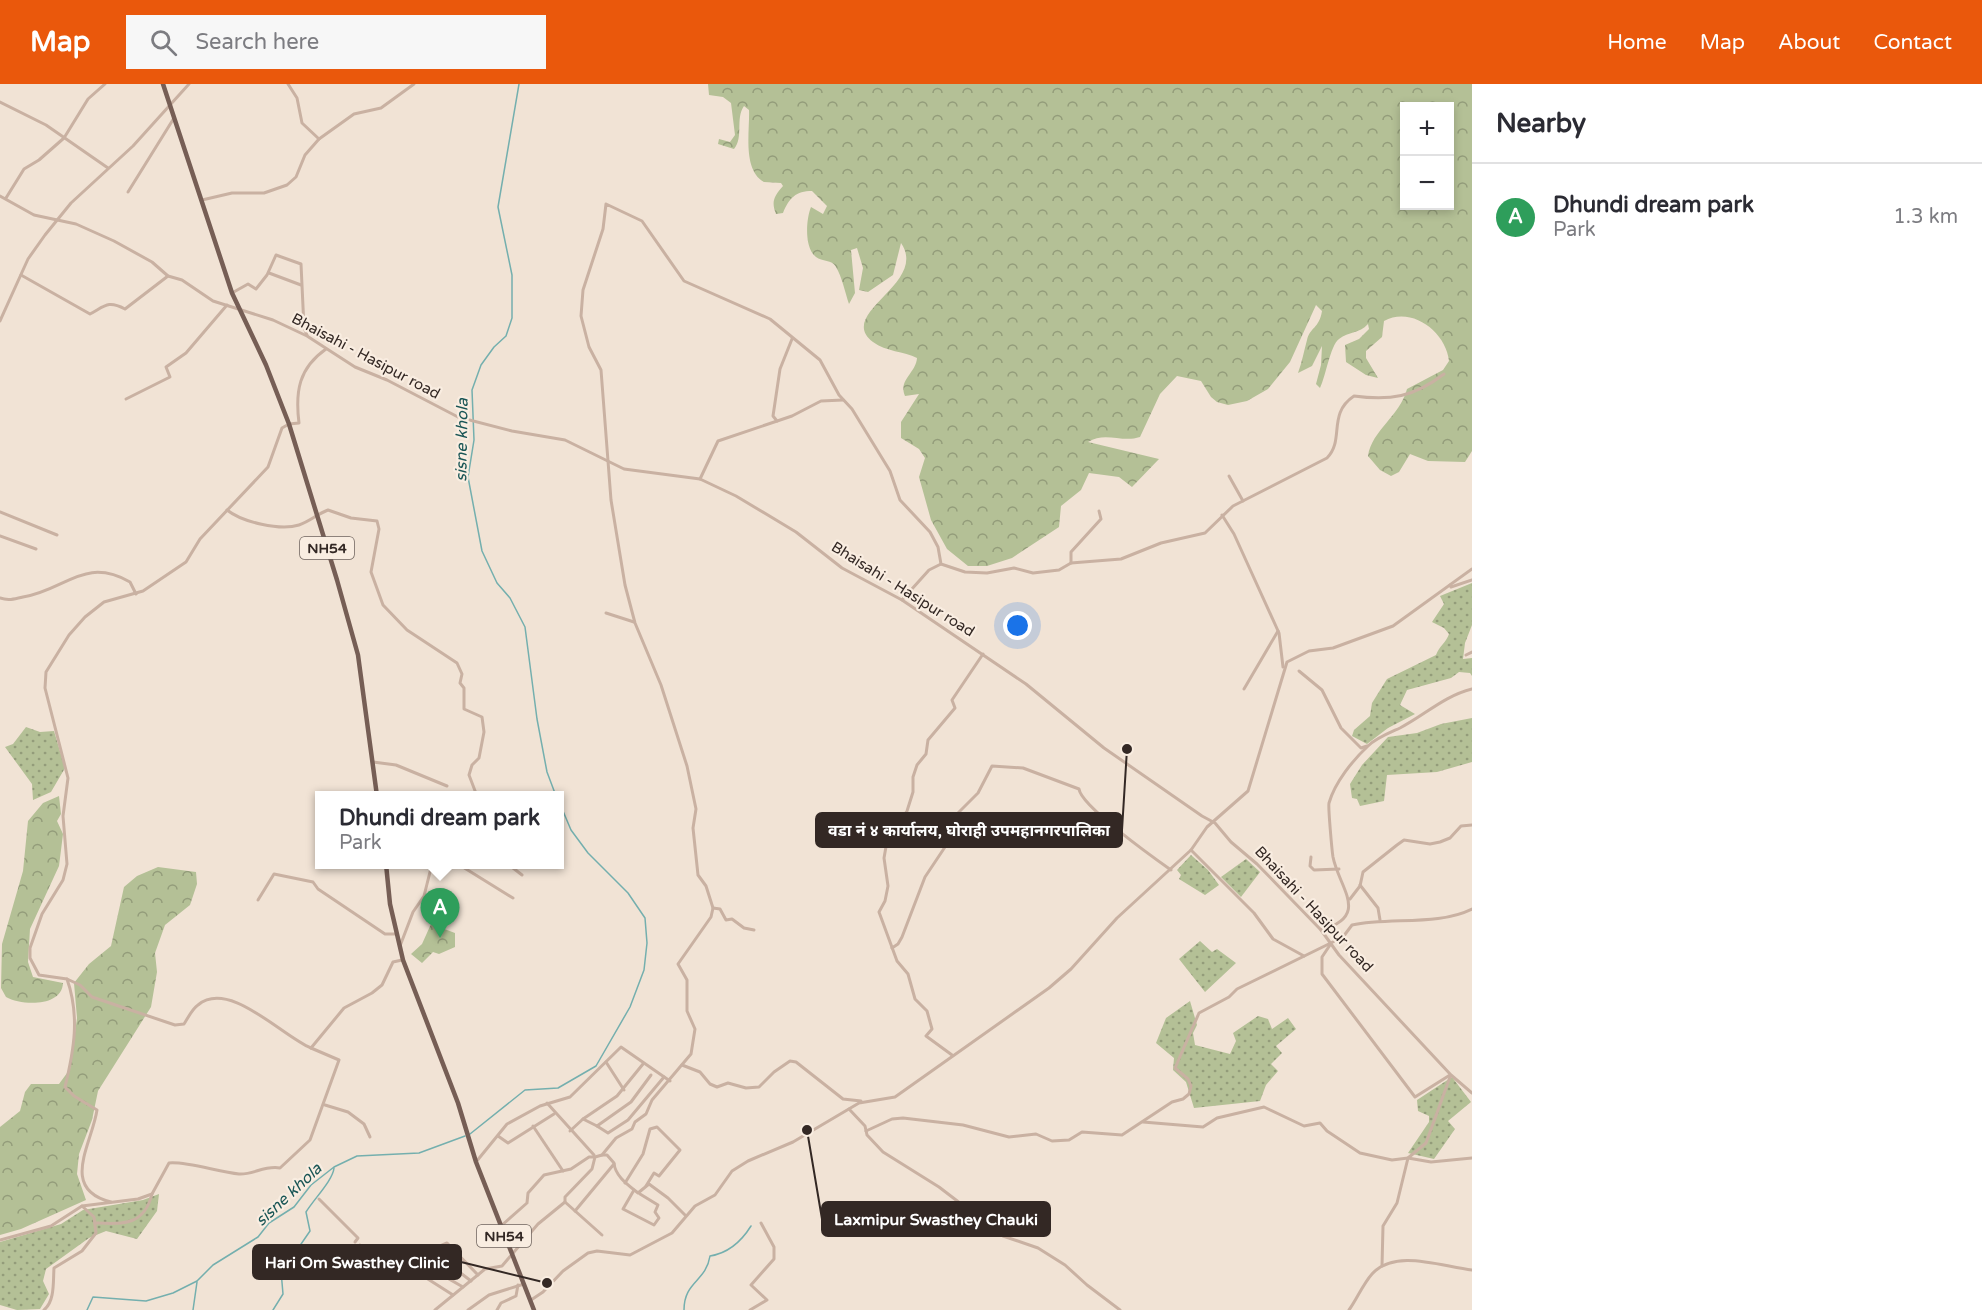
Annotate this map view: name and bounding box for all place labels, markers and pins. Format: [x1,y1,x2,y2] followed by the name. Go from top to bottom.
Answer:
[816,813,1122,847] callout: वडा नं ४ कार्यालय, घोराही उपमहानगरपालिका
[420,888,460,938] pin: A
[822,1202,1050,1236] callout: Laxmipur Swasthey Chauki
[253,1245,461,1279] callout: Hari Om Swasthey Clinic

